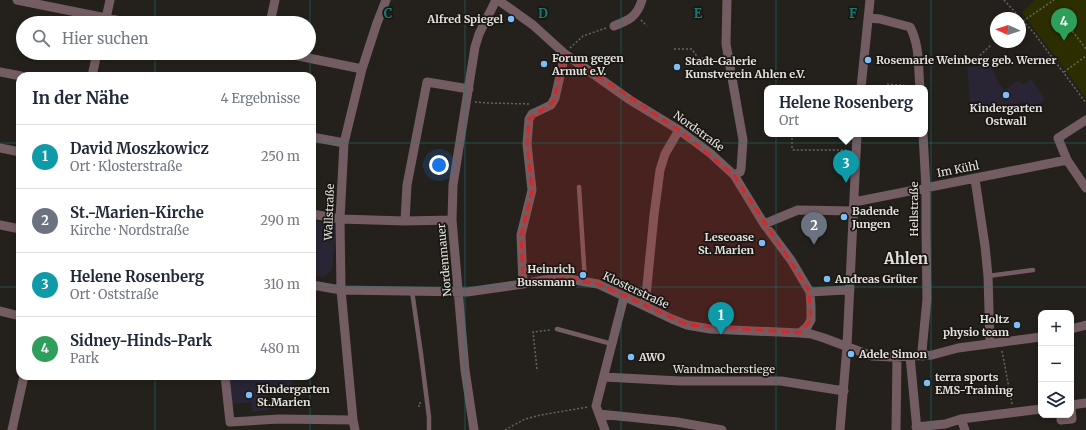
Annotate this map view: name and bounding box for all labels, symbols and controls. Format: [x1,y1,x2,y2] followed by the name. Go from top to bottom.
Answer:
[384,5,393,22] text: C
[538,5,548,22] text: D
[694,5,703,22] text: E
[849,5,857,22] text: F
[1051,8,1077,41] pin: 4
[426,12,503,26] place label: Alfred Spiegel
[990,12,1026,48] north arrow
[506,14,516,24] marker: Alfred Spiegel
[16,16,316,60] search box
[30,27,52,49] icon: search
[62,29,149,48] text: Hier suchen
[551,51,624,78] place label: Forum gegen Armut e.V.
[876,53,1057,67] place label: Rosemarie Weinberg geb. Werner
[685,54,806,81] place label: Stadt-Galerie Kunstverein Ahlen e.V.
[863,55,873,65] marker: Rosemarie Weinberg geb. Werner
[539,59,549,69] marker: Forum gegen Armut e.V.
[672,62,682,72] marker: Stadt-Galerie Kunstverein Ahlen e.V.
[764,85,928,137] popup
[32,87,129,109] text: In der Nähe
[220,90,300,107] text: 4 Ergebnisse
[1001,90,1011,100] marker: Kindergarten Ostwall
[779,93,913,112] text: Helene Rosenberg
[970,101,1043,128] place label: Kindergarten Ostwall
[671,108,727,154] street label: Nordstraße
[779,112,799,129] text: Ort
[70,139,209,158] text: David Moszkowicz
[42,148,48,165] text: 1
[261,148,300,165] text: 250 m
[833,150,859,183] pin: 3
[429,155,449,175] your location
[70,158,182,175] text: Ort · Klosterstraße
[936,158,981,180] street label: Im Kühl
[907,181,921,236] street label: Hellstraße
[321,183,337,242] street label: Wallstraße
[70,203,204,222] text: St.-Marien-Kirche
[851,204,899,231] place label: Badende Jungen
[41,212,49,229] text: 2
[260,212,300,229] text: 290 m
[801,212,827,245] pin: 2
[839,212,849,222] marker: Badende Jungen
[70,222,189,239] text: Kirche · Nordstraße
[434,223,454,297] street label: Nordenmauer
[698,230,755,257] place label: Leseoase St. Marien
[757,238,767,248] marker: Leseoase St. Marien
[883,249,928,268] district label: Ahlen
[517,262,576,289] place label: Heinrich Bussmann
[70,267,204,286] text: Helene Rosenberg
[601,269,672,312] street label: Klosterstraße
[578,270,588,280] marker: Heinrich Bussmann
[834,272,918,286] place label: Andreas Grüter
[822,274,832,284] marker: Andreas Grüter
[41,276,49,293] text: 3
[263,276,300,293] text: 310 m
[70,286,159,303] text: Ort · Oststraße
[708,302,734,335] pin: 1
[1038,310,1074,418] map controls
[1038,310,1074,346] button: +
[943,312,1009,339] place label: Holtz physio team
[1012,320,1022,330] marker: Holtz physio team
[70,331,212,350] text: Sidney-Hinds-Park
[41,340,49,357] text: 4
[260,340,300,357] text: 480 m
[1038,346,1074,382] button: −
[858,347,927,361] place label: Adele Simon
[846,349,856,359] marker: Adele Simon
[70,350,99,367] text: Park
[638,350,665,364] place label: AWO
[626,352,636,362] marker: AWO
[672,362,775,376] street label: Wandmacherstiege
[935,370,1013,397] place label: terra sports EMS-Training
[922,378,932,388] marker: terra sports EMS-Training
[257,382,330,409] place label: Kindergarten St.Marien
[1038,382,1074,418] button: layers
[244,390,254,400] marker: Kindergarten St.Marien

